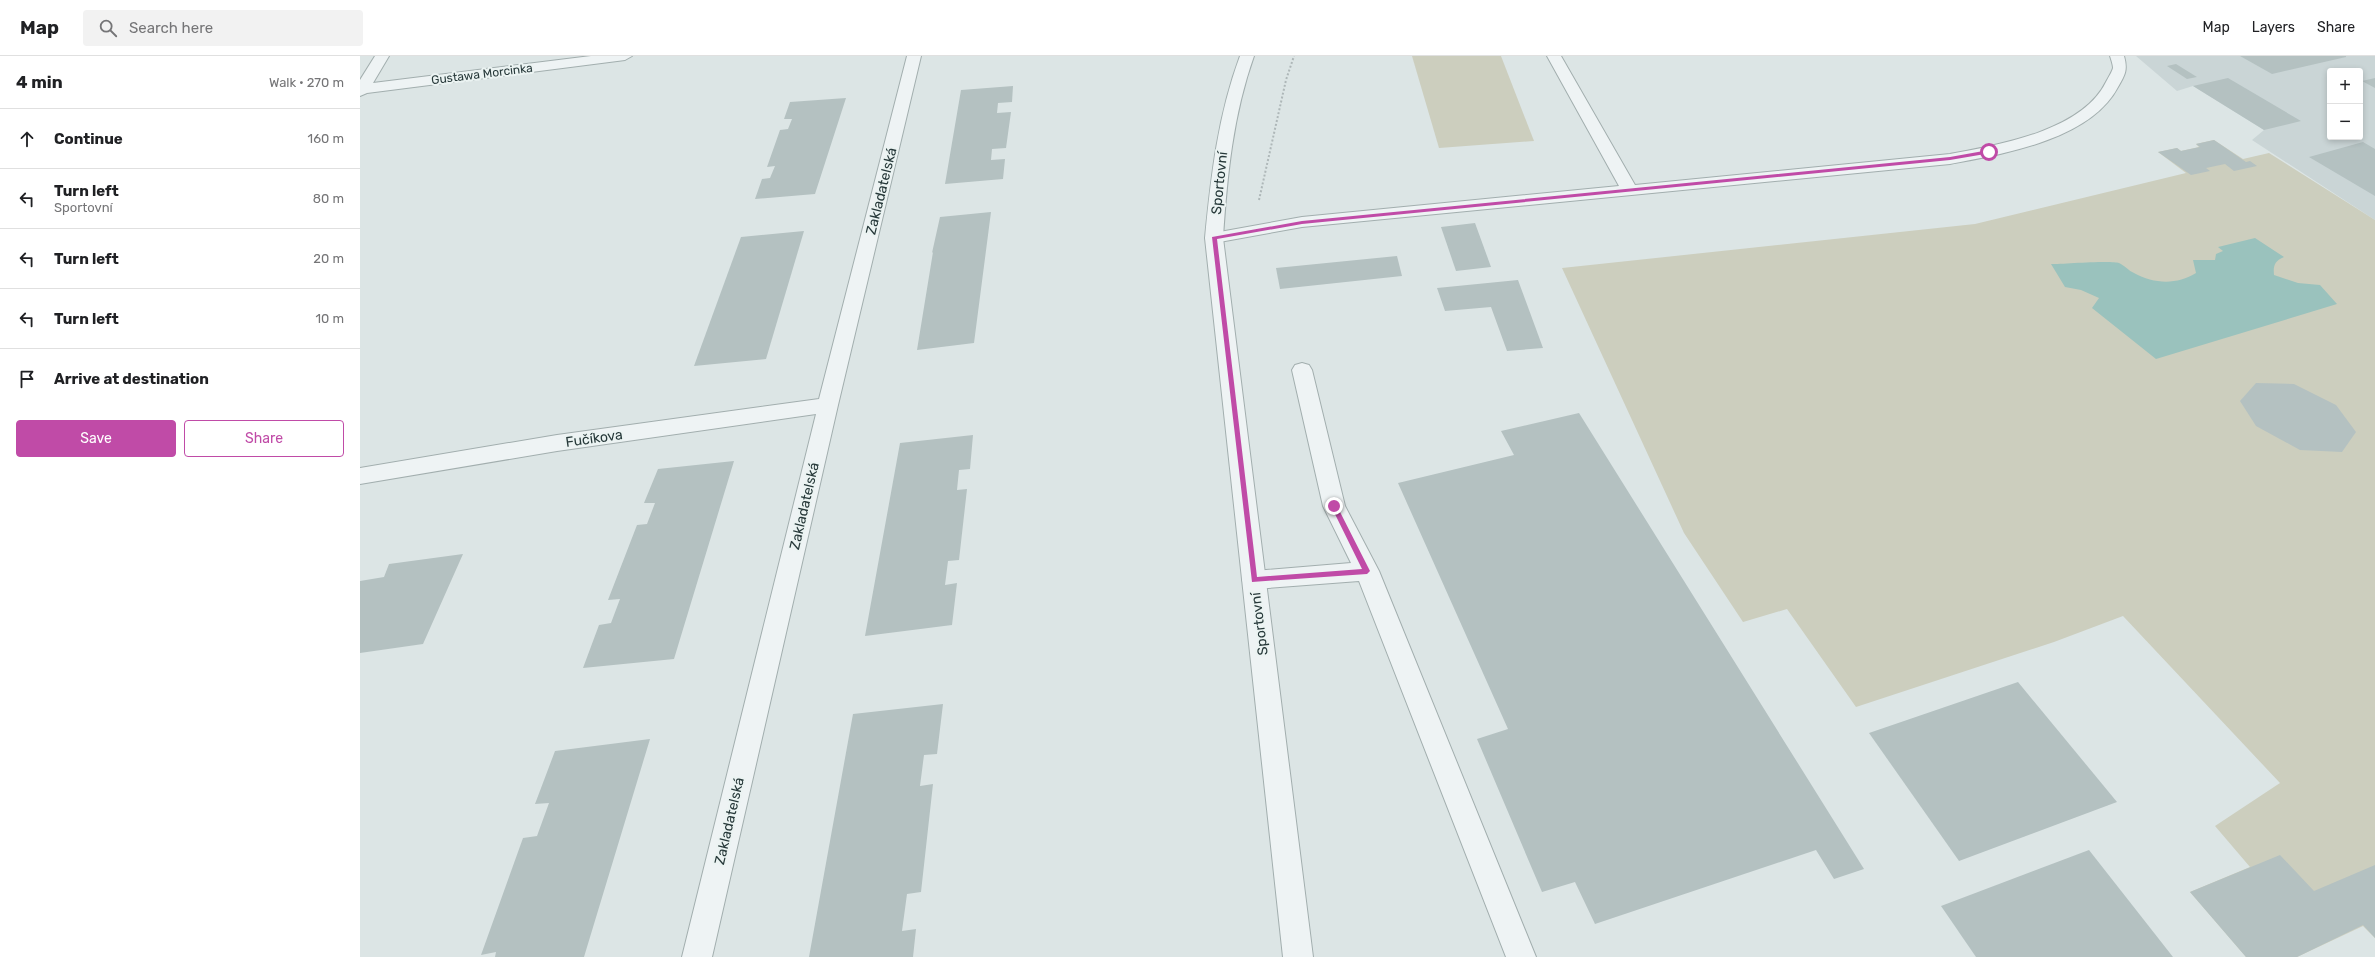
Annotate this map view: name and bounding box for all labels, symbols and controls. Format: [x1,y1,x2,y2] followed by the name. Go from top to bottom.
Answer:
[83,10,363,46] search box
[20,16,59,39] text: Map
[97,17,119,39] icon: search
[129,19,213,37] text: Search here
[2203,19,2230,36] text: Map
[2252,19,2295,36] text: Layers
[2317,19,2355,36] text: Share
[430,61,534,87] street label: Gustawa Morcinka
[2327,68,2363,140] map controls
[2327,68,2363,104] button: +
[16,72,63,92] text: 4 min
[269,75,344,90] text: Walk · 270 m
[2327,104,2363,140] button: −
[16,128,38,150] icon: ahead
[54,130,123,148] text: Continue
[308,131,344,146] text: 160 m
[1980,143,1998,161] route start
[862,146,901,236] street label: Zakladatelská
[1208,150,1231,215] street label: Sportovní
[54,182,119,200] text: Turn left
[16,188,38,210] icon: left
[313,191,344,206] text: 80 m
[54,200,113,215] text: Sportovní
[16,248,38,270] icon: left
[54,250,119,268] text: Turn left
[313,251,344,266] text: 20 m
[16,308,38,330] icon: left
[54,310,119,328] text: Turn left
[315,311,344,326] text: 10 m
[16,368,38,390] icon: arrive
[54,370,209,388] text: Arrive at destination
[16,420,176,457] button: Save
[184,420,344,457] button: Share
[564,426,624,451] street label: Fučíkova
[786,461,823,551] street label: Zakladatelská
[1325,497,1343,515] route end
[1247,591,1272,656] street label: Sportovní
[711,776,748,866] street label: Zakladatelská

